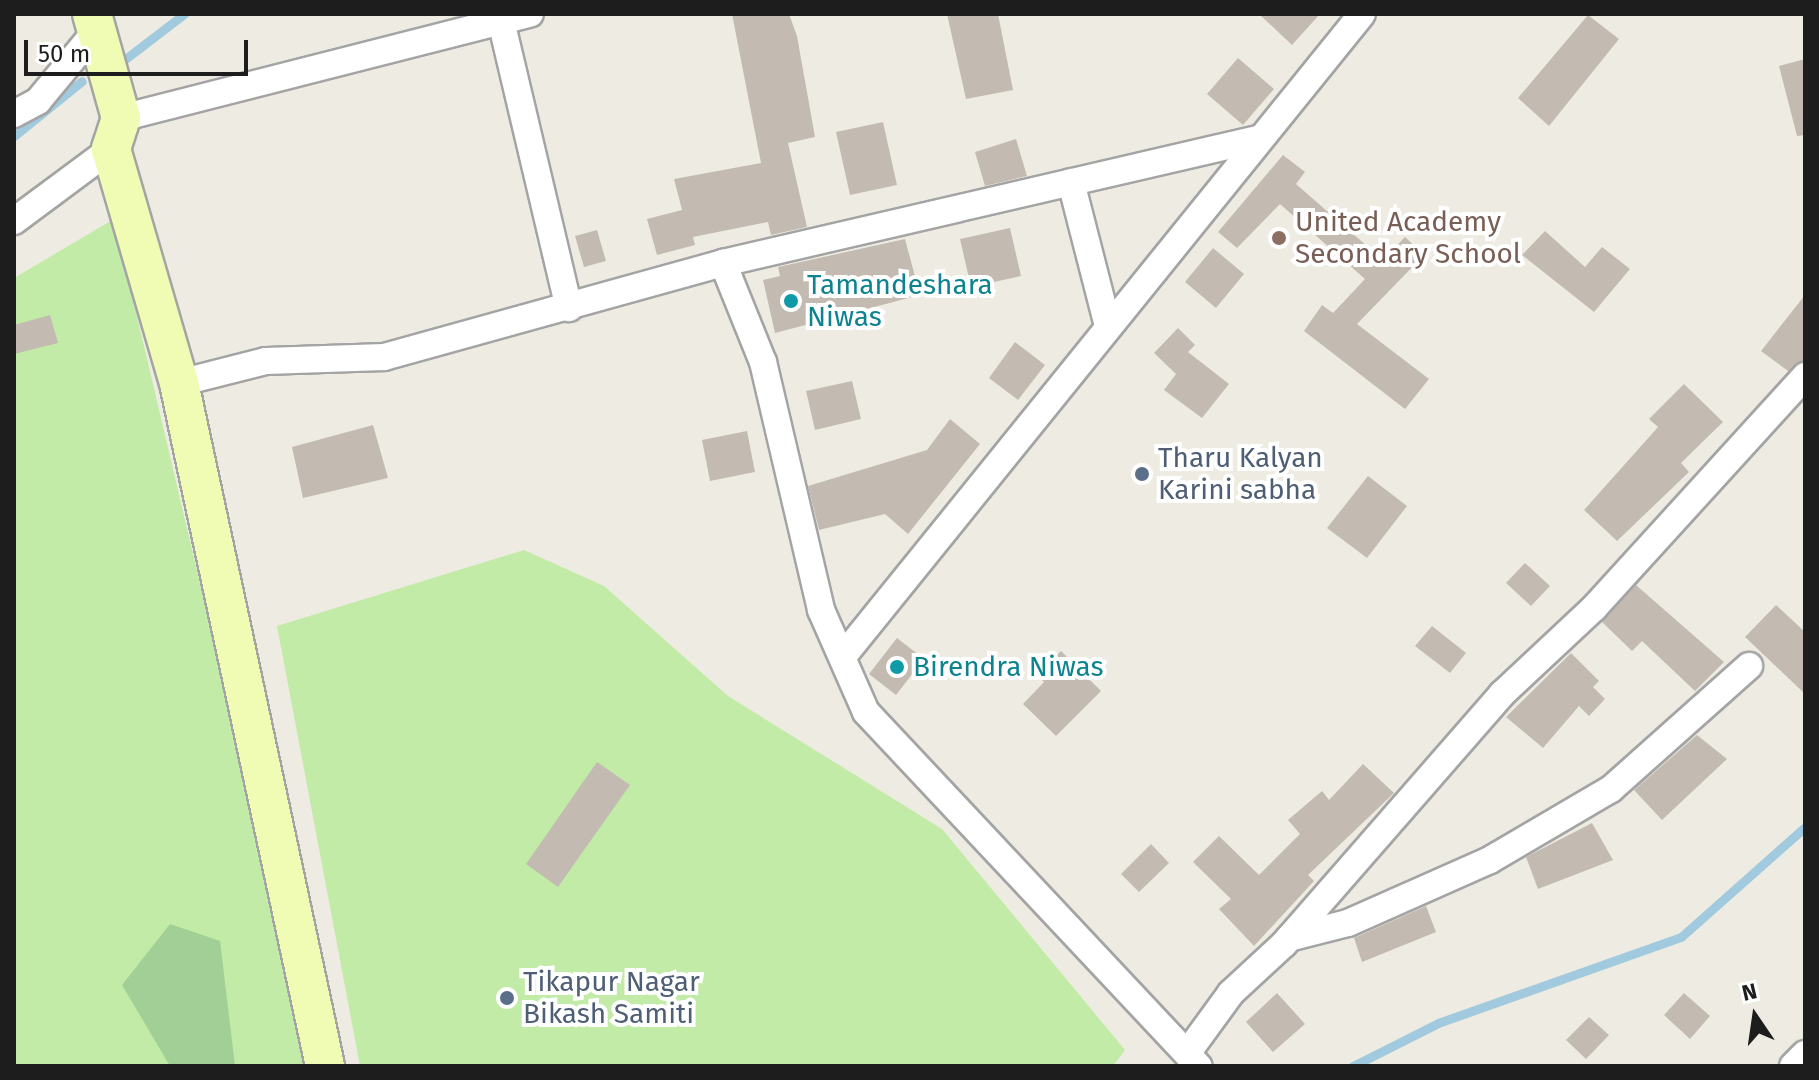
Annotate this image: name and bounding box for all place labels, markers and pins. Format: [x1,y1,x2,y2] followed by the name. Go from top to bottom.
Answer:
[1295,205,1521,271] place label: United Academy Secondary School
[1270,229,1288,247] marker: United Academy Secondary School
[807,268,993,334] place label: Tamandeshara Niwas
[782,292,800,310] marker: Tamandeshara Niwas
[1158,441,1323,507] place label: Tharu Kalyan Karini sabha
[1133,465,1151,483] marker: Tharu Kalyan Karini sabha
[913,650,1104,684] place label: Birendra Niwas
[888,658,906,676] marker: Birendra Niwas
[523,965,700,1031] place label: Tikapur Nagar Bikash Samiti
[498,989,516,1007] marker: Tikapur Nagar Bikash Samiti

